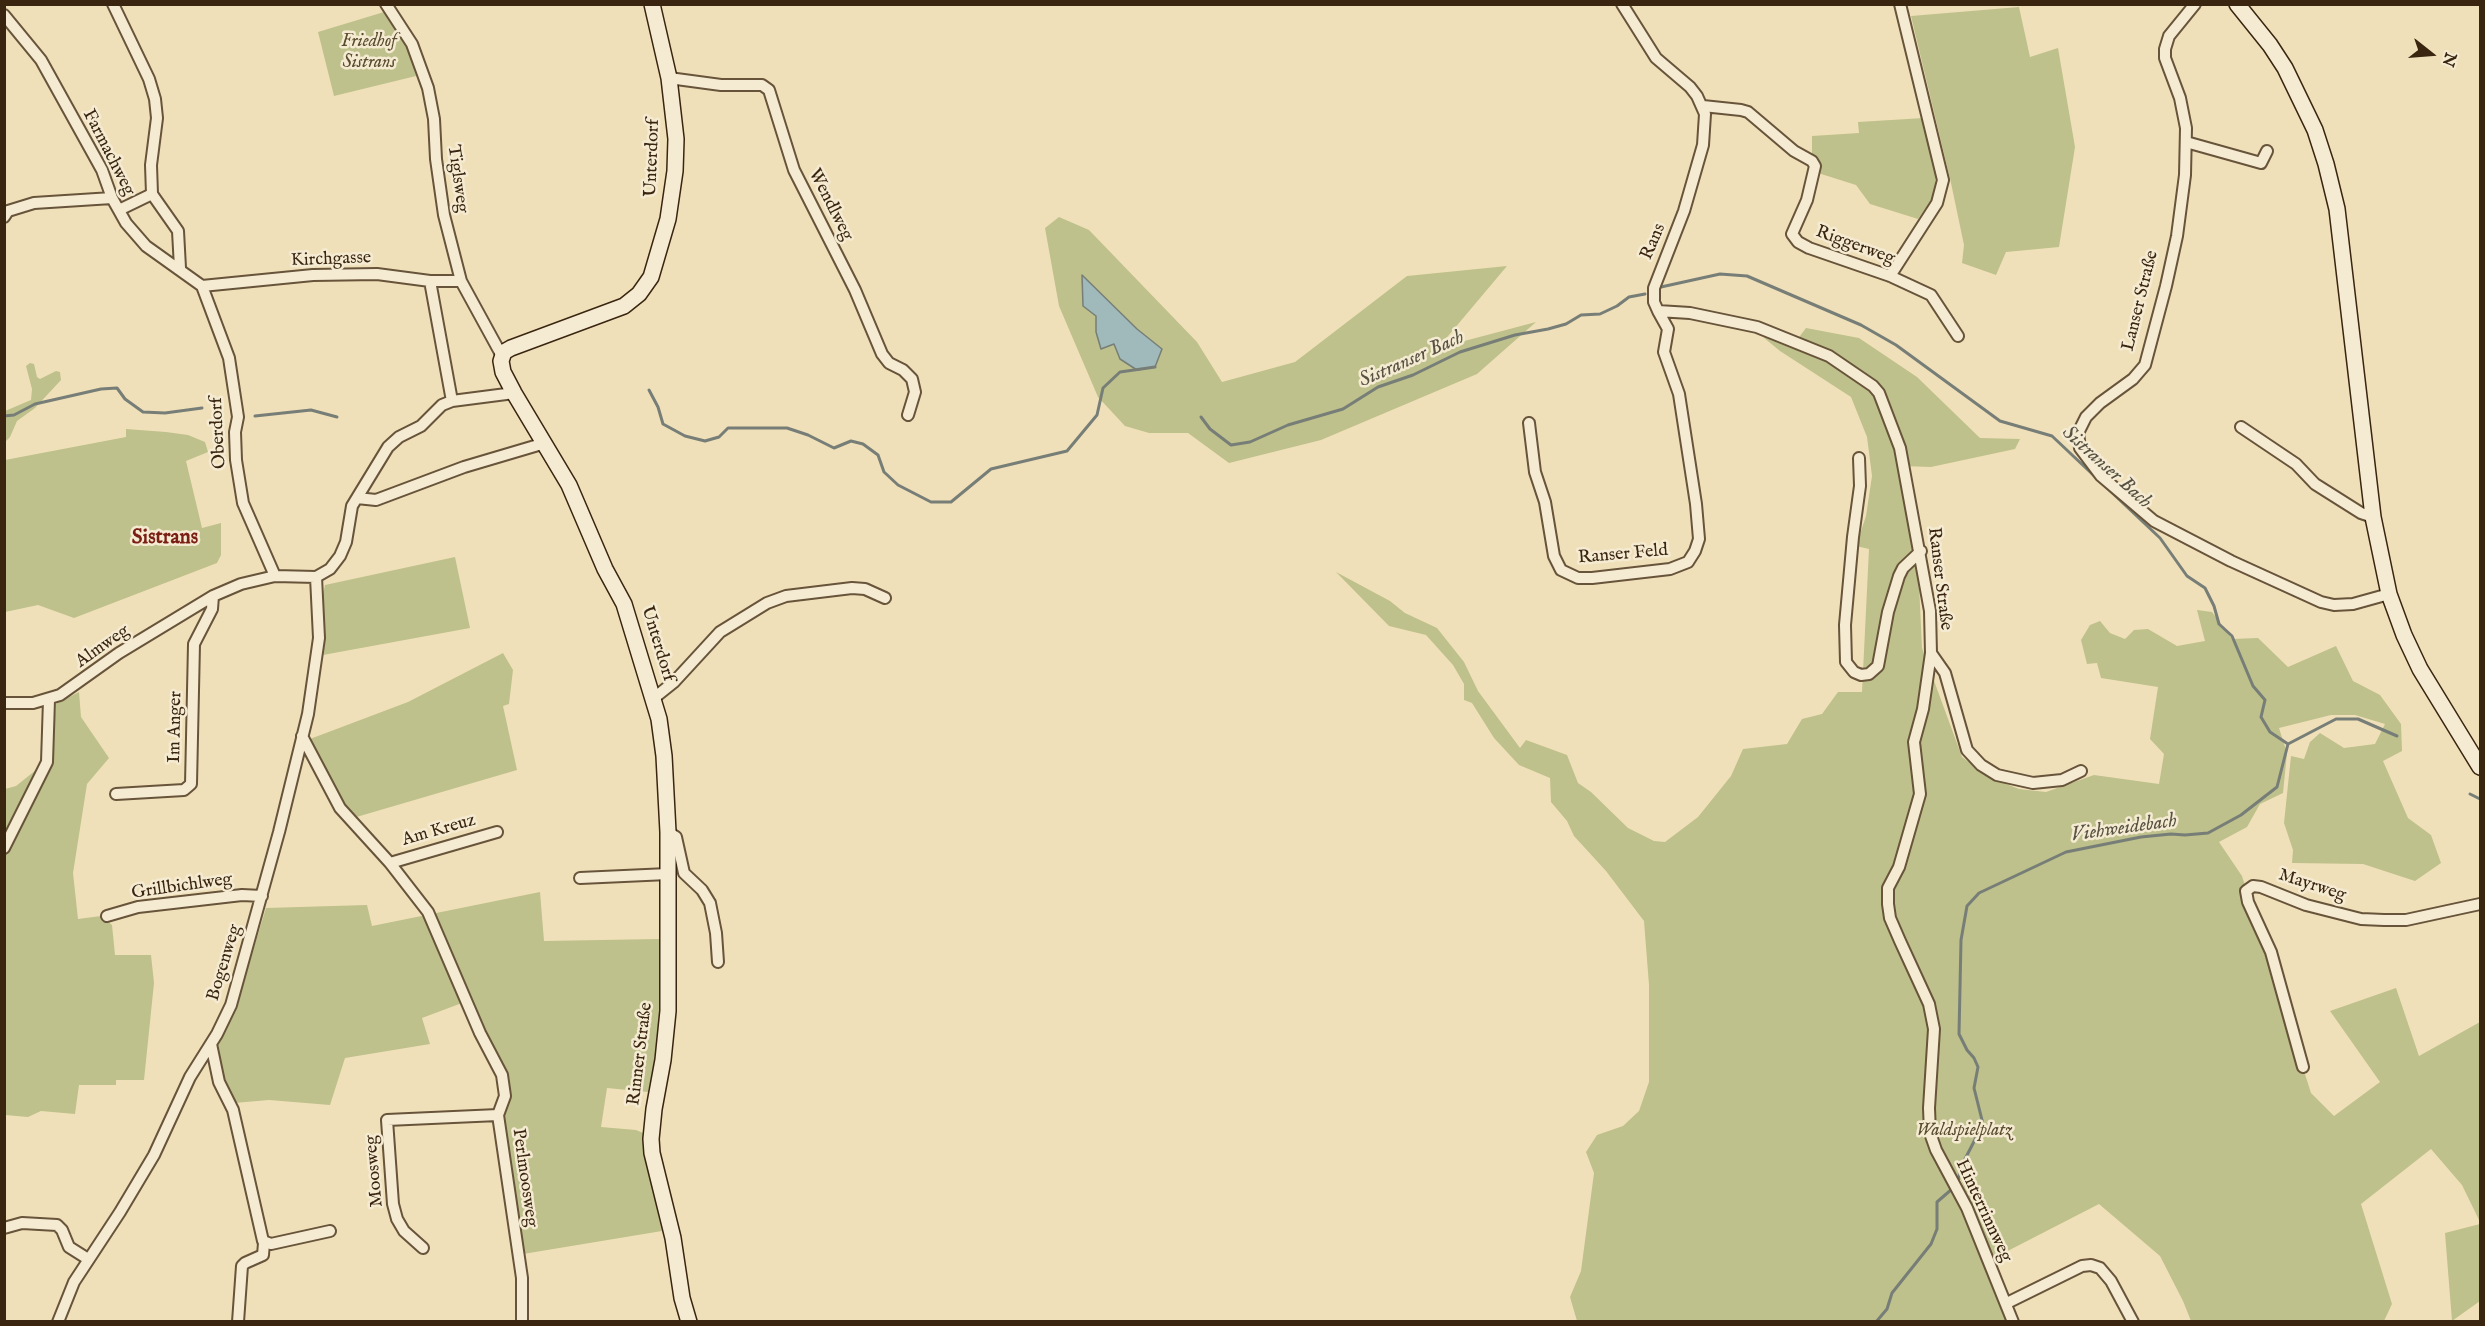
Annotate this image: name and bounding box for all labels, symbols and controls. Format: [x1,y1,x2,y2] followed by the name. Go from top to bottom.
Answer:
[2401,24,2461,84] north arrow
[341,31,397,74] park label: Friedhof Sistrans
[2437,50,2460,69] text: N
[77,106,139,200] street label: Farmachweg
[641,119,665,197] street label: Unterdorf
[442,143,472,215] street label: Tiglsweg
[803,165,857,245] street label: Wendlweg
[1637,221,1671,263] street label: Rans
[1812,222,1898,270] street label: Riggerweg
[291,248,371,272] street label: Kirchgasse
[2118,249,2164,353] street label: Lanser Straße
[1356,326,1468,394] water label: Sistranser Bach
[206,397,232,469] street label: Oberdorf
[2056,421,2156,515] water label: Sistranser Bach
[132,526,198,552] district label: Sistrans
[1922,526,1956,632] street label: Ranser Straße
[1577,540,1669,570] street label: Ranser Feld
[635,604,679,684] street label: Unterdorf
[72,621,134,673] street label: Almweg
[165,691,187,763] street label: Im Anger
[400,810,478,852] street label: Am Kreuz
[2069,810,2179,848] water label: Viehweidebach
[2275,865,2349,907] street label: Mayrweg
[130,869,234,905] street label: Grillbichlweg
[203,922,247,1004] street label: Bogenweg
[624,1001,658,1107] street label: Rinner Straße
[1916,1120,2012,1142] park label: Waldspielplatz
[506,1127,542,1229] street label: Perlmoosweg
[361,1134,389,1208] street label: Moosweg
[1950,1156,2016,1266] street label: Hinterrinnweg

